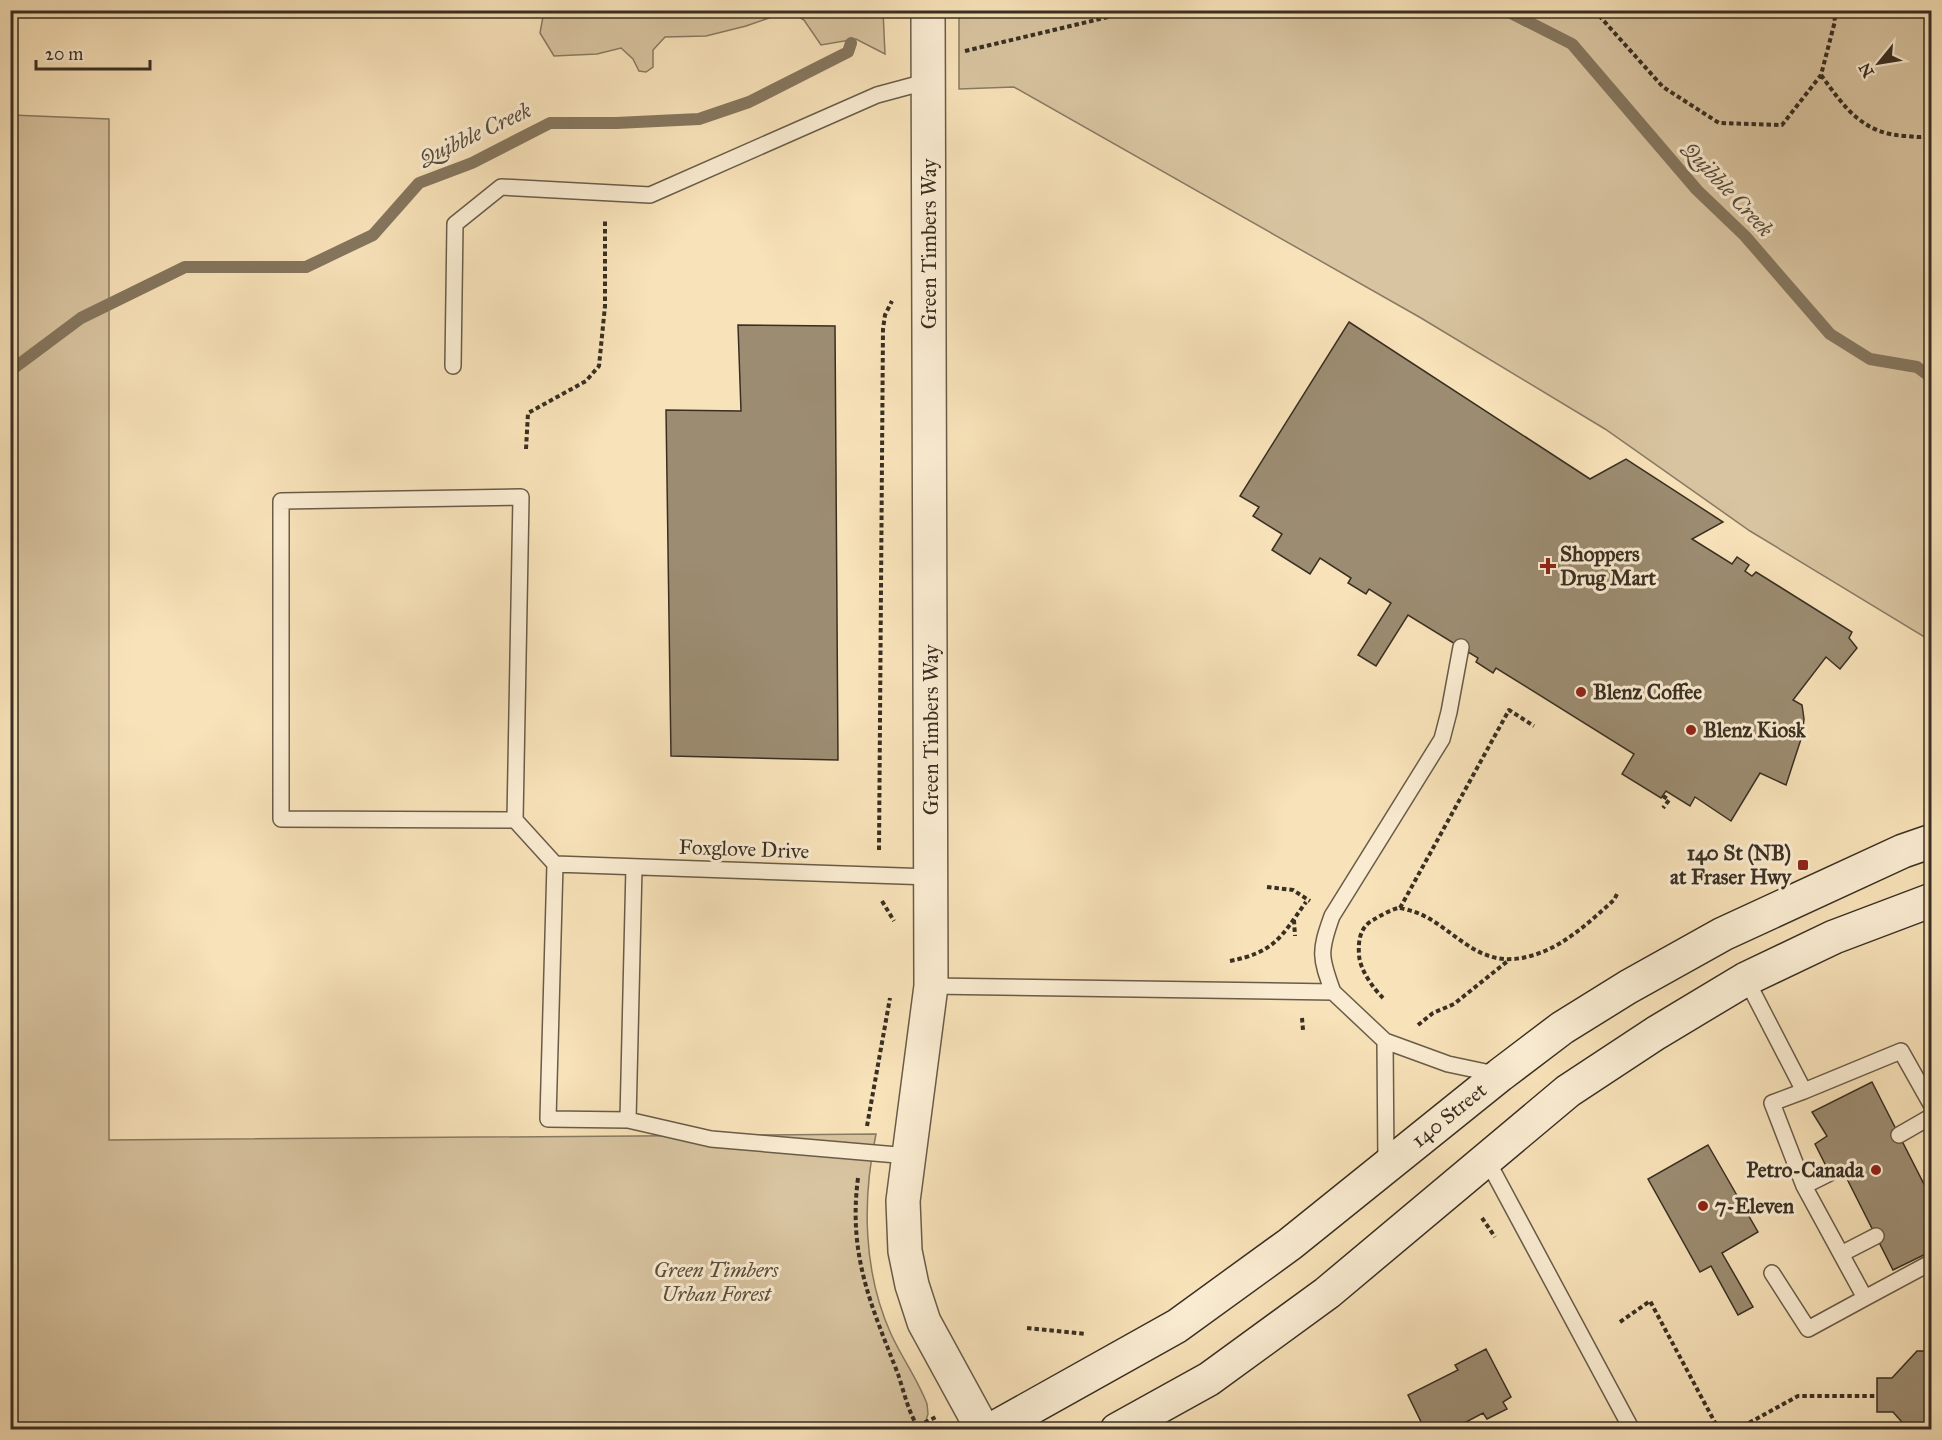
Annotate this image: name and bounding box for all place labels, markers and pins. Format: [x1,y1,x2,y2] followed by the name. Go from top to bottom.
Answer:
[1560,541,1656,591] place label: Shoppers Drug Mart
[1541,559,1555,573] marker: Shoppers Drug Mart
[1593,679,1702,705] place label: Blenz Coffee
[1574,685,1588,699] marker: Blenz Coffee
[1703,717,1807,743] place label: Blenz Kiosk
[1684,723,1698,737] marker: Blenz Kiosk
[1670,840,1792,890] place label: 140 St (NB) at Fraser Hwy
[1796,858,1810,872] marker: 140 St (NB) at Fraser Hwy
[1746,1157,1865,1183] place label: Petro-Canada
[1869,1163,1883,1177] marker: Petro-Canada
[1715,1193,1795,1219] place label: 7-Eleven
[1696,1199,1710,1213] marker: 7-Eleven

